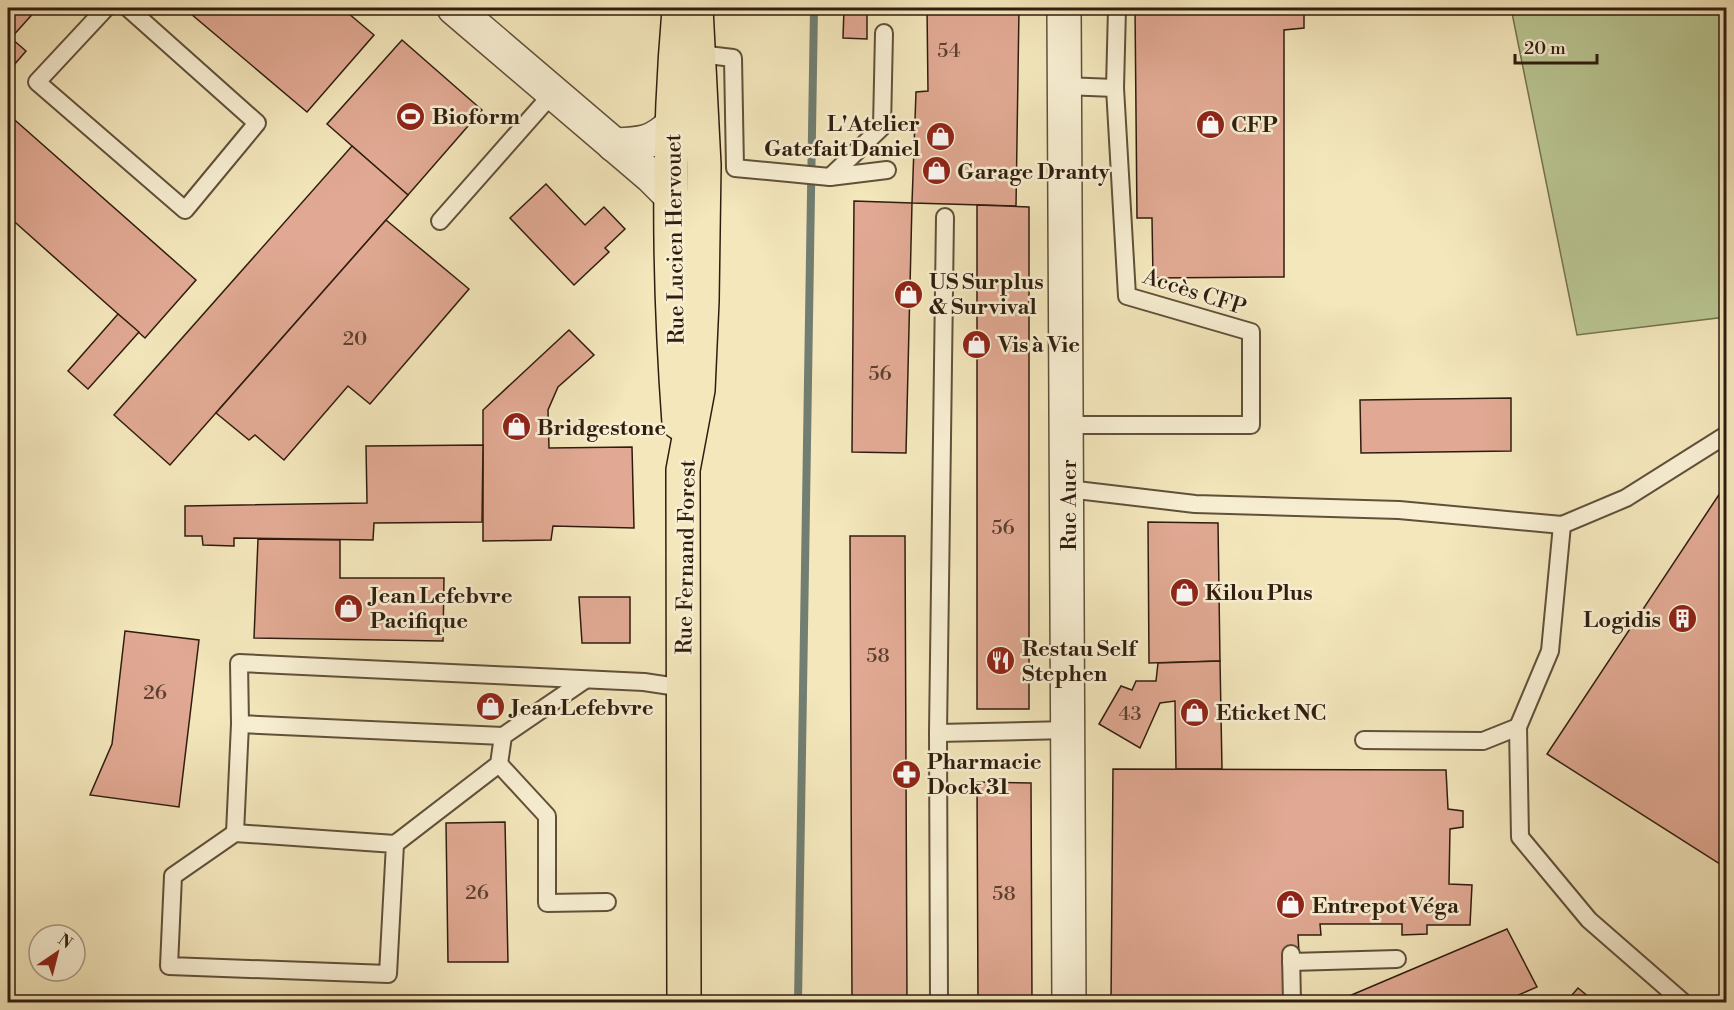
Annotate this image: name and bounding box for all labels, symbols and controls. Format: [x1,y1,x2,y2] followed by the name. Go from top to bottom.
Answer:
[1515,27,1598,65] scale bar
[1524,37,1566,60] text: 20 m
[937,39,961,64] house number: 54
[395,100,427,132] sports icon: Bioform
[432,104,520,131] place label: Bioform
[1194,108,1226,140] shop icon: CFP
[764,111,920,163] place label: L'Atelier Gatefait Daniel
[1231,112,1278,139] place label: CFP
[925,120,957,152] shop icon: L'Atelier Gatefait Daniel
[660,133,691,345] street label: Rue Lucien Hervouet
[920,155,952,187] shop icon: Garage Dranty
[957,159,1111,186] place label: Garage Dranty
[1139,263,1249,322] street label: Accès CFP
[929,269,1044,321] place label: US Surplus & Survival
[892,278,924,310] shop icon: US Surplus & Survival
[343,327,367,352] house number: 20
[961,328,993,360] shop icon: Vis à Vie
[997,332,1080,359] place label: Vis à Vie
[868,362,892,387] house number: 56
[500,411,532,443] shop icon: Bridgestone
[537,415,666,442] place label: Bridgestone
[671,459,702,655] street label: Rue Fernand Forest
[1056,459,1083,551] street label: Rue Auer
[991,516,1015,541] house number: 56
[1168,576,1200,608] shop icon: Kilou Plus
[1205,580,1313,607] place label: Kilou Plus
[367,583,513,635] place label: Jean Lefebvre Pacifique
[333,592,365,624] shop icon: Jean Lefebvre Pacifique
[1666,603,1698,635] building icon: Logidis
[1583,607,1661,634] place label: Logidis
[1022,636,1139,688] place label: Restau Self Stephen
[866,644,890,669] house number: 58
[985,645,1017,677] restaurant icon: Restau Self Stephen
[143,681,167,706] house number: 26
[474,691,506,723] shop icon: Jean Lefebvre
[508,695,654,722] place label: Jean Lefebvre
[1179,696,1211,728] shop icon: Eticket NC
[1216,700,1326,727] place label: Eticket NC
[1119,702,1141,727] house number: 43
[927,749,1042,801] place label: Pharmacie Dock 31
[890,758,922,790] pharmacy icon: Pharmacie Dock 31
[465,881,489,906] house number: 26
[992,882,1016,907] house number: 58
[1275,889,1307,921] shop icon: Entrepot Véga
[1312,893,1460,920] place label: Entrepot Véga
[27,923,87,983] north arrow
[54,930,76,954] text: N

